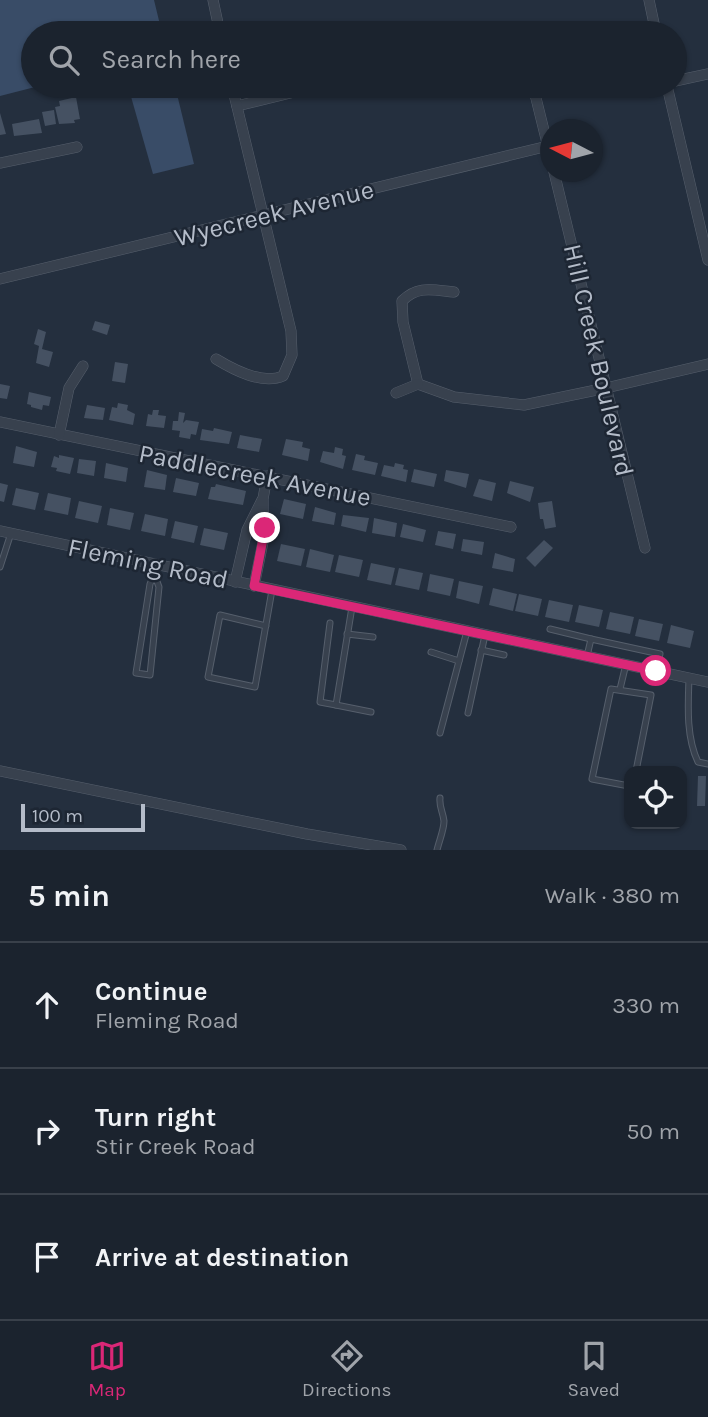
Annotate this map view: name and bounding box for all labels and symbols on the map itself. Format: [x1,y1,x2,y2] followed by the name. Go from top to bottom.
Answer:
[540,119,603,182] north arrow
[171,174,377,253] street label: Wyecreek Avenue
[557,241,640,479] street label: Hill Creek Boulevard
[136,438,374,513] street label: Paddlecreek Avenue
[249,512,280,543] route end
[65,531,231,596] street label: Fleming Road
[640,655,671,686] route start
[21,801,145,833] scale bar

